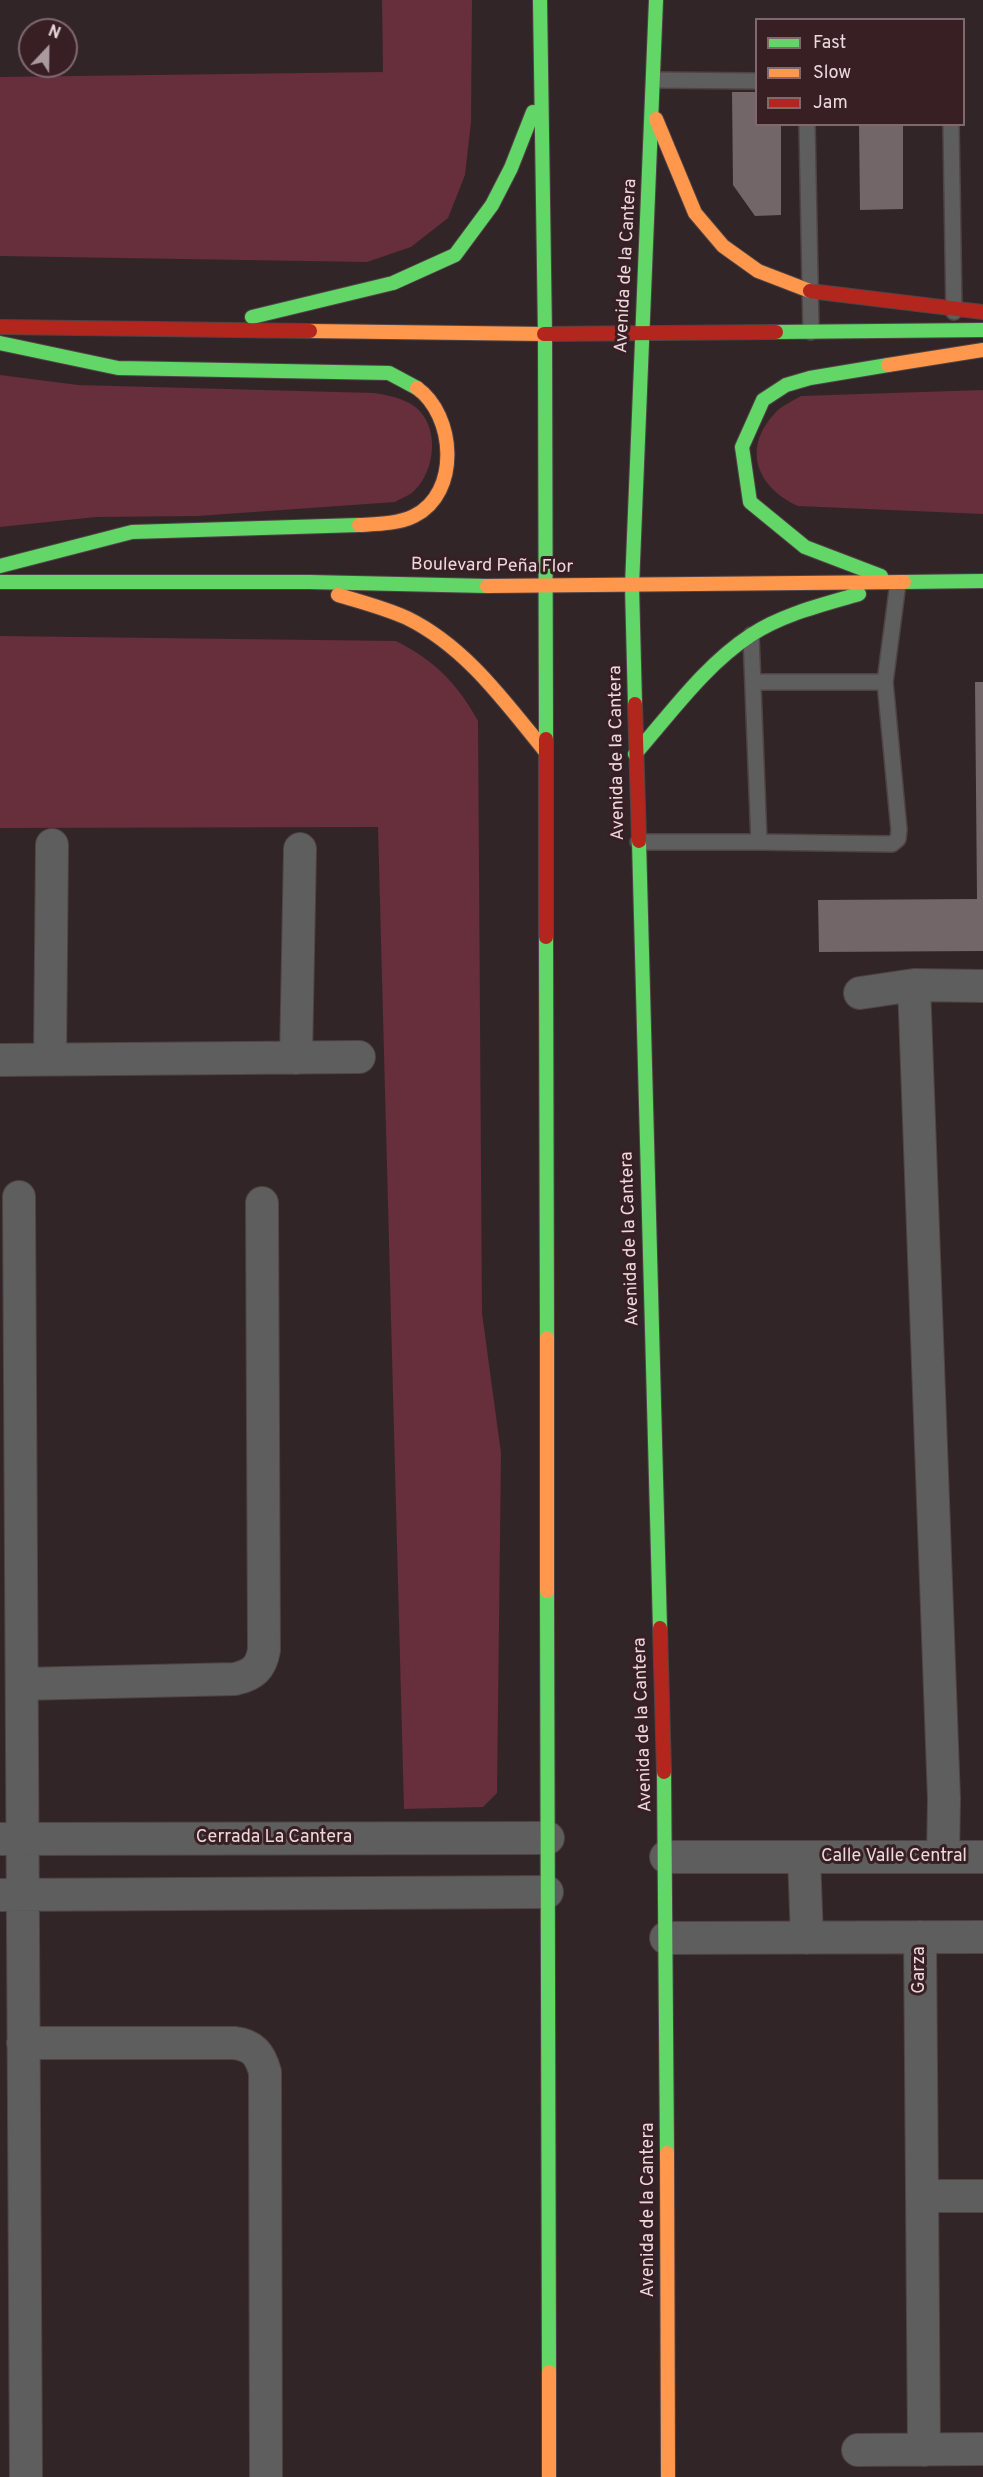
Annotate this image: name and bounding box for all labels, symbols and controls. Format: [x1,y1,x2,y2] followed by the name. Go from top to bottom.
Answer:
[18,18,78,78] north arrow
[755,18,965,126] legend
[45,22,63,45] text: N
[813,32,846,55] text: Fast
[813,62,851,85] text: Slow
[813,92,848,115] text: Jam
[612,178,642,354] street label: Avenida de la Cantera
[411,555,573,579] street label: Boulevard Peña Flor
[606,665,630,841] street label: Avenida de la Cantera
[617,1151,645,1327] street label: Avenida de la Cantera
[630,1637,658,1813] street label: Avenida de la Cantera
[196,1827,352,1849] street label: Cerrada La Cantera
[821,1846,967,1868] street label: Calle Valle Central
[909,1946,931,1994] street label: Garza
[638,2122,660,2298] street label: Avenida de la Cantera

